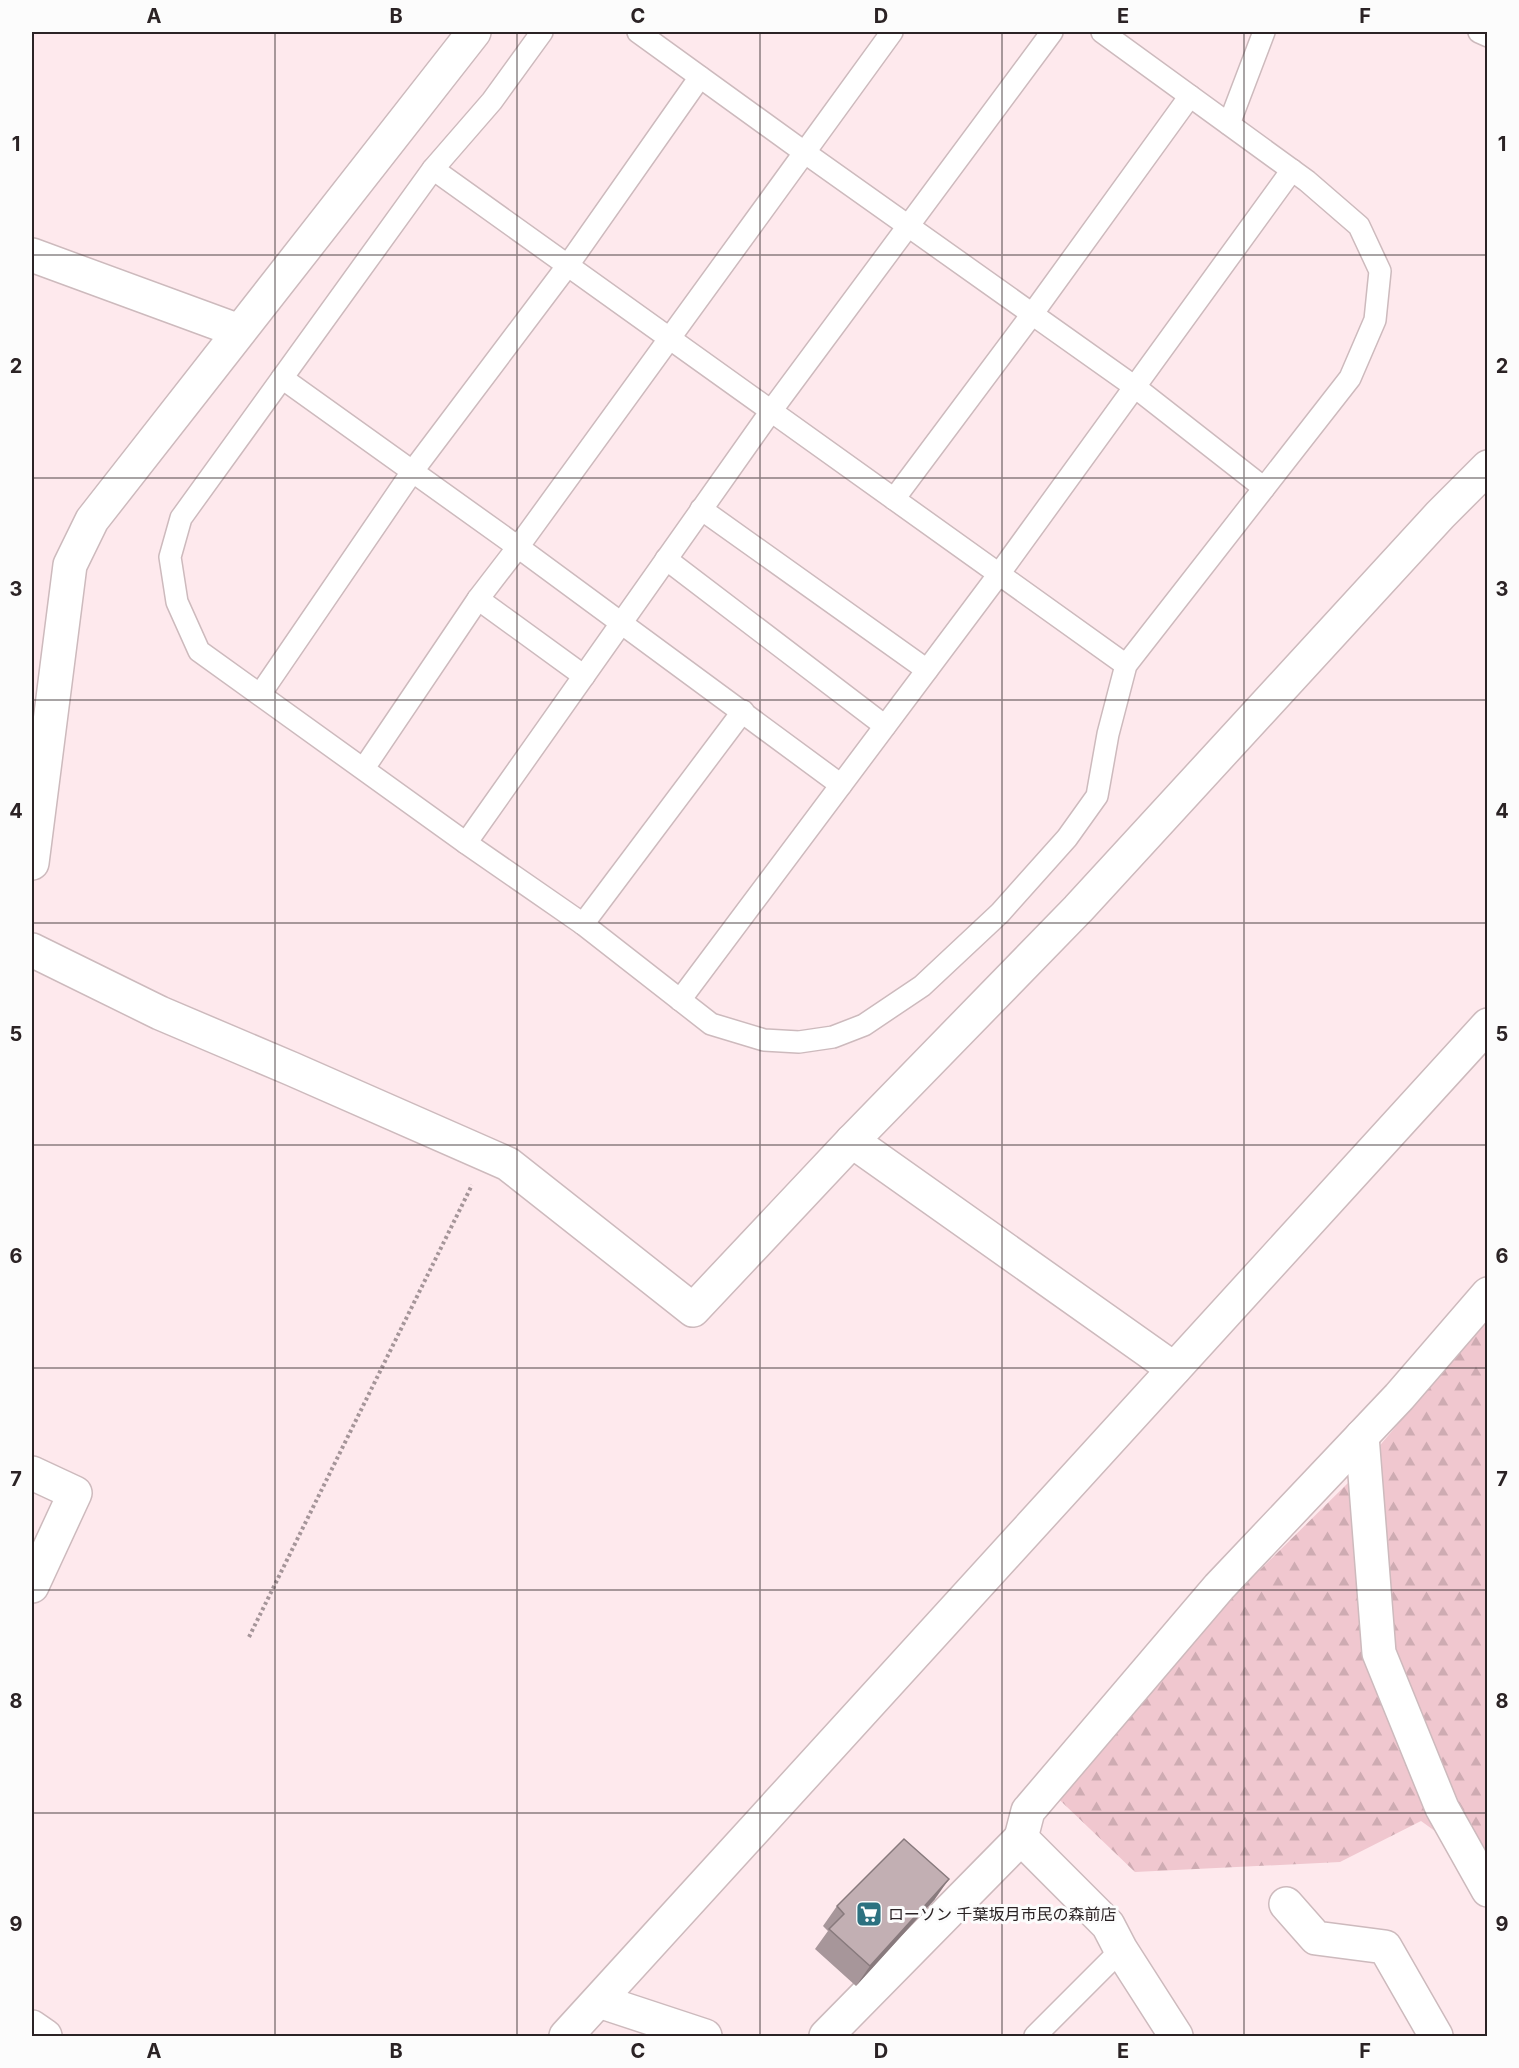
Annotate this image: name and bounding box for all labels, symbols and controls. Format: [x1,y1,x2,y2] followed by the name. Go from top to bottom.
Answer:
[147,4,162,28] text: A
[389,4,403,28] text: B
[631,4,645,28] text: C
[874,4,888,28] text: D
[1117,4,1129,28] text: E
[1359,4,1371,28] text: F
[12,132,20,156] text: 1
[1498,132,1506,156] text: 1
[10,354,22,378] text: 2
[1496,354,1508,378] text: 2
[10,577,22,601] text: 3
[1496,577,1508,601] text: 3
[9,799,23,823] text: 4
[1495,799,1509,823] text: 4
[10,1022,22,1046] text: 5
[1496,1022,1508,1046] text: 5
[10,1244,23,1268] text: 6
[1496,1244,1509,1268] text: 6
[10,1467,22,1491] text: 7
[1496,1467,1508,1491] text: 7
[9,1689,23,1713] text: 8
[1495,1689,1509,1713] text: 8
[854,1899,884,1929] supermarket icon: ローソン 千葉坂月市民の森前店
[888,1904,1117,1924] place label: ローソン 千葉坂月市民の森前店
[10,1912,23,1936] text: 9
[1496,1912,1509,1936] text: 9
[147,2039,162,2063] text: A
[389,2039,403,2063] text: B
[631,2039,645,2063] text: C
[874,2039,888,2063] text: D
[1117,2039,1129,2063] text: E
[1359,2039,1371,2063] text: F

